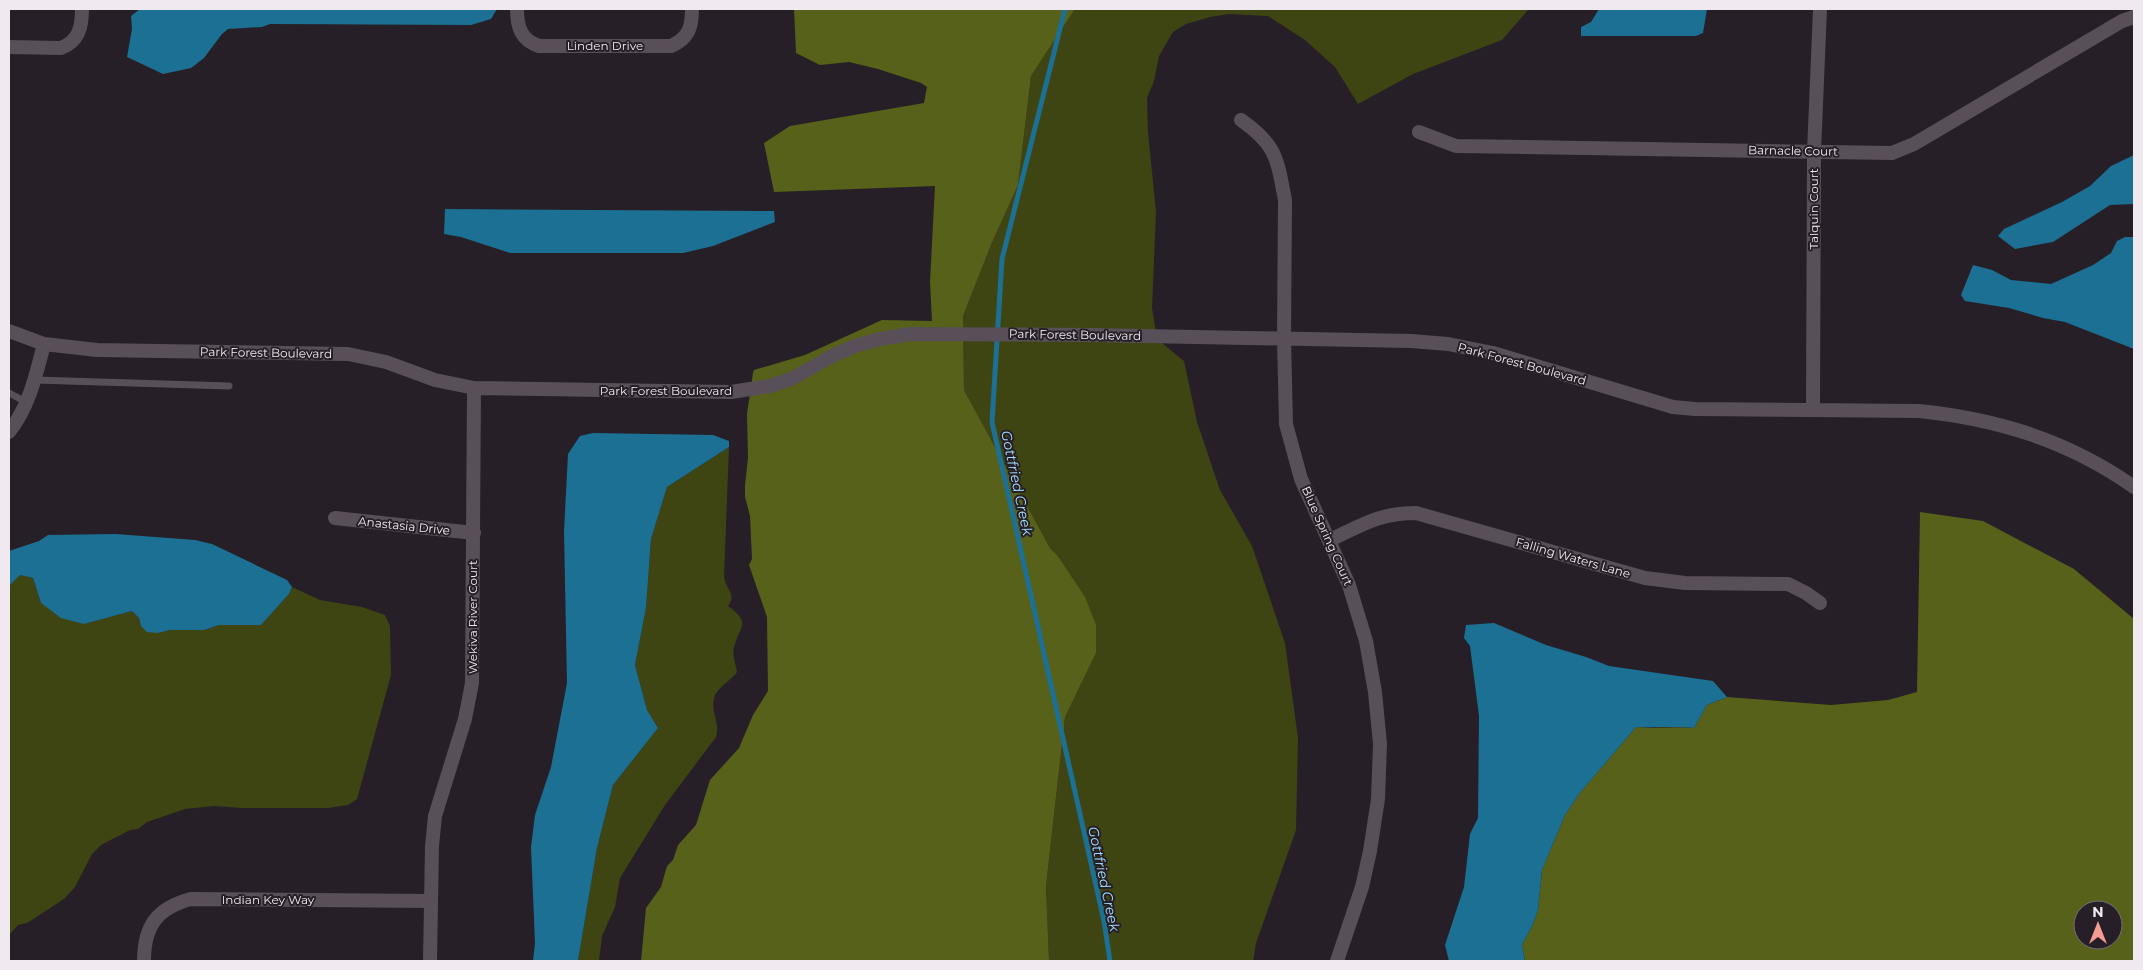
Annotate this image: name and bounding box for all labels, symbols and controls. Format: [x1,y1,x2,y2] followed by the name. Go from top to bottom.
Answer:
[567,38,643,53] street label: Linden Drive
[1748,142,1838,159] street label: Barnacle Court
[1806,168,1821,250] street label: Talquin Court
[1009,326,1141,343] street label: Park Forest Boulevard
[1456,339,1588,388] street label: Park Forest Boulevard
[200,344,332,361] street label: Park Forest Boulevard
[600,383,732,398] street label: Park Forest Boulevard
[997,429,1037,538] water label: Gottfried Creek
[1299,484,1356,588] street label: Blue Spring Court
[357,513,451,538] street label: Anastasia Drive
[1514,534,1632,581] street label: Falling Waters Lane
[465,560,480,674] street label: Wekiva River Court
[1084,825,1124,934] water label: Gottfried Creek
[222,892,315,907] street label: Indian Key Way
[2073,900,2123,950] north arrow
[2092,903,2104,921] text: N

